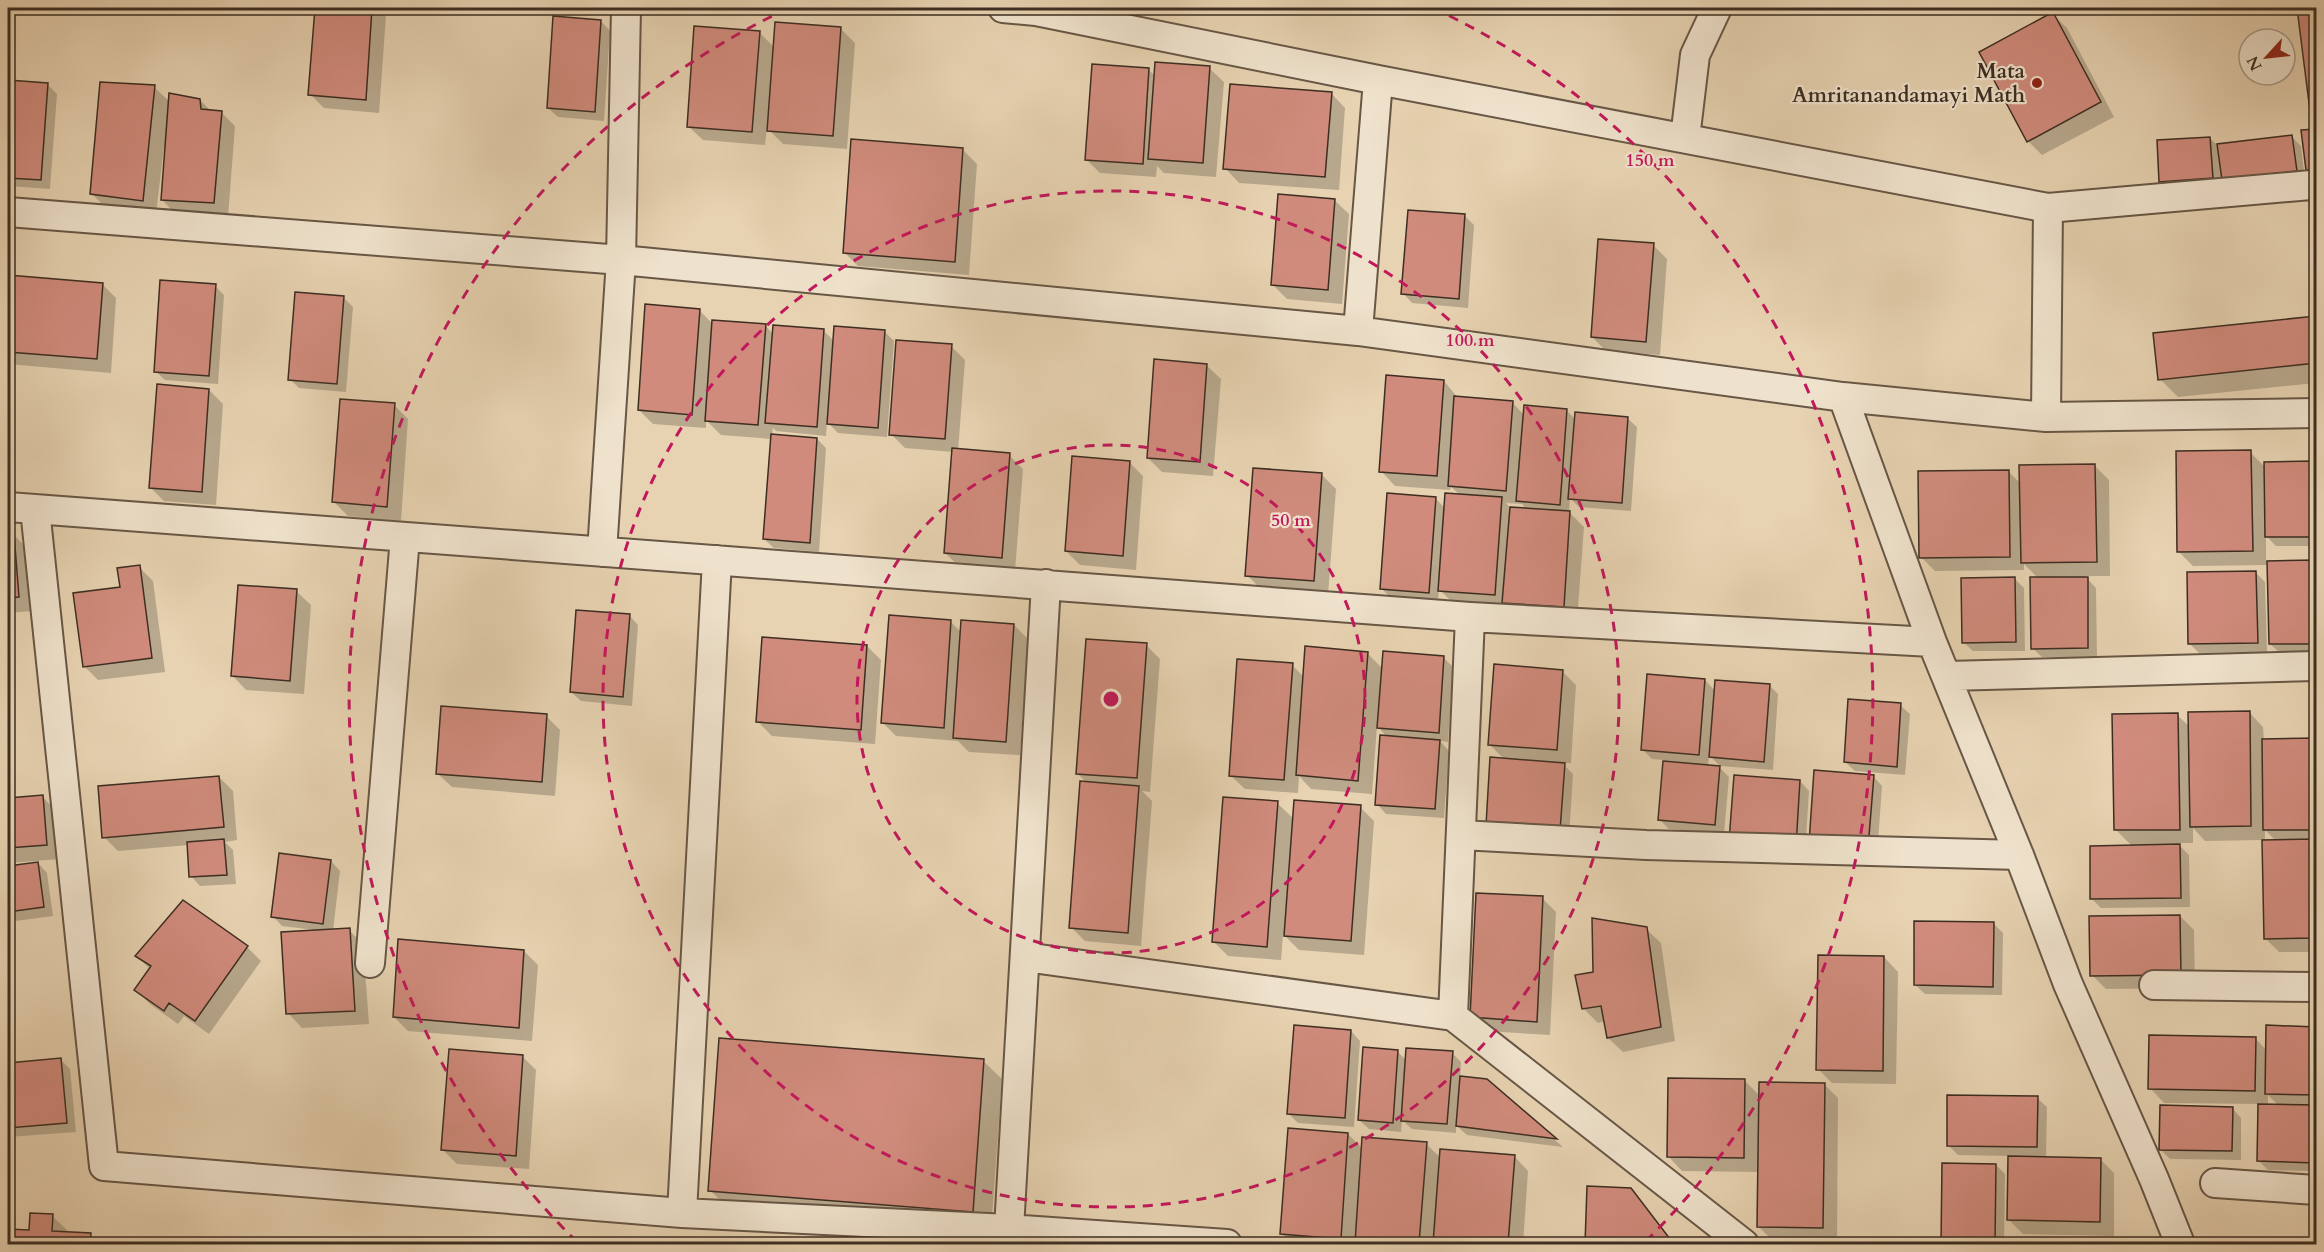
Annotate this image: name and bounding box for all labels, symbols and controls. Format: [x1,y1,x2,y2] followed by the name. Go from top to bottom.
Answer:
[2237,27,2297,87] north arrow
[2242,52,2267,75] text: N
[1792,57,2026,110] place label: Mata Amritanandamayi Math
[2030,76,2044,90] marker: Mata Amritanandamayi Math
[1625,148,1675,173] text: 150 m
[1445,328,1495,353] text: 100 m
[1271,508,1311,533] text: 50 m
[1101,689,1121,709] centre of rings

